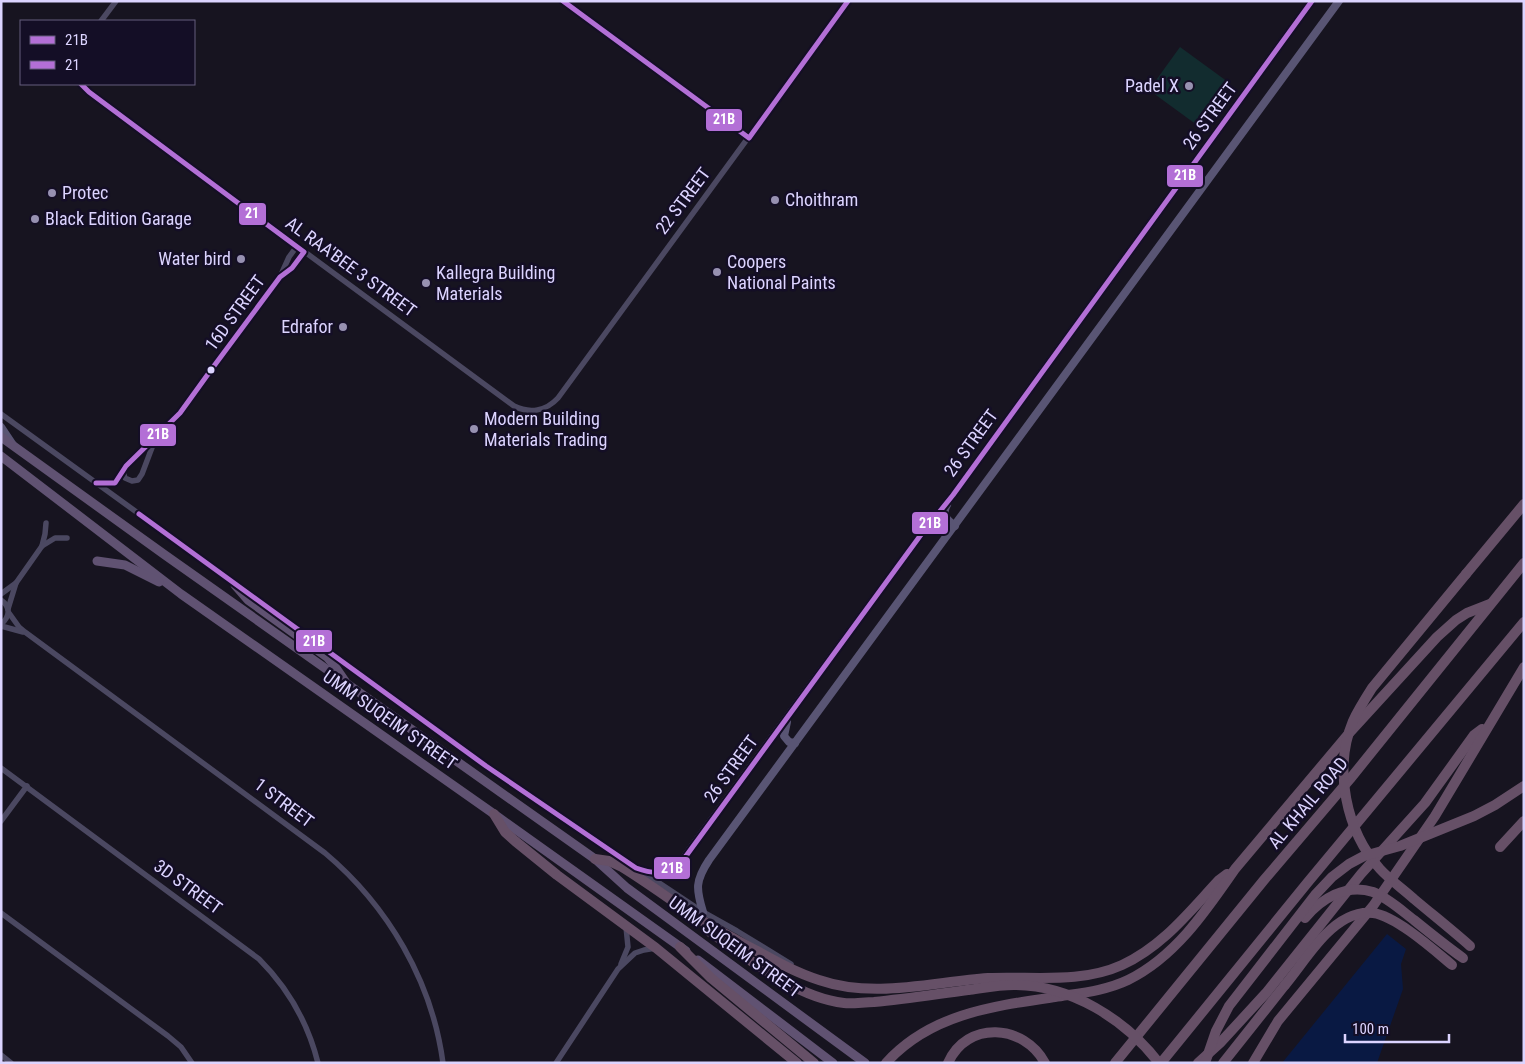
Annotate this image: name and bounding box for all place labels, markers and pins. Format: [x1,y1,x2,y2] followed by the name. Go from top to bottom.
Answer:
[1125,75,1179,96] place label: Padel X
[1183,80,1195,92] marker: Padel X
[62,182,108,203] place label: Protec
[46,187,58,199] marker: Protec
[785,189,858,210] place label: Choithram
[769,194,781,206] marker: Choithram
[45,208,192,229] place label: Black Edition Garage
[29,213,41,225] marker: Black Edition Garage
[158,248,231,269] place label: Water bird
[727,251,836,293] place label: Coopers National Paints
[235,253,247,265] marker: Water bird
[436,262,555,304] place label: Kallegra Building Materials
[711,266,723,278] marker: Coopers National Paints
[420,277,432,289] marker: Kallegra Building Materials
[281,316,334,337] place label: Edrafor
[337,321,349,333] marker: Edrafor
[206,365,216,375] unlabelled marker
[484,408,607,450] place label: Modern Building Materials Trading
[468,423,480,435] marker: Modern Building Materials Trading

